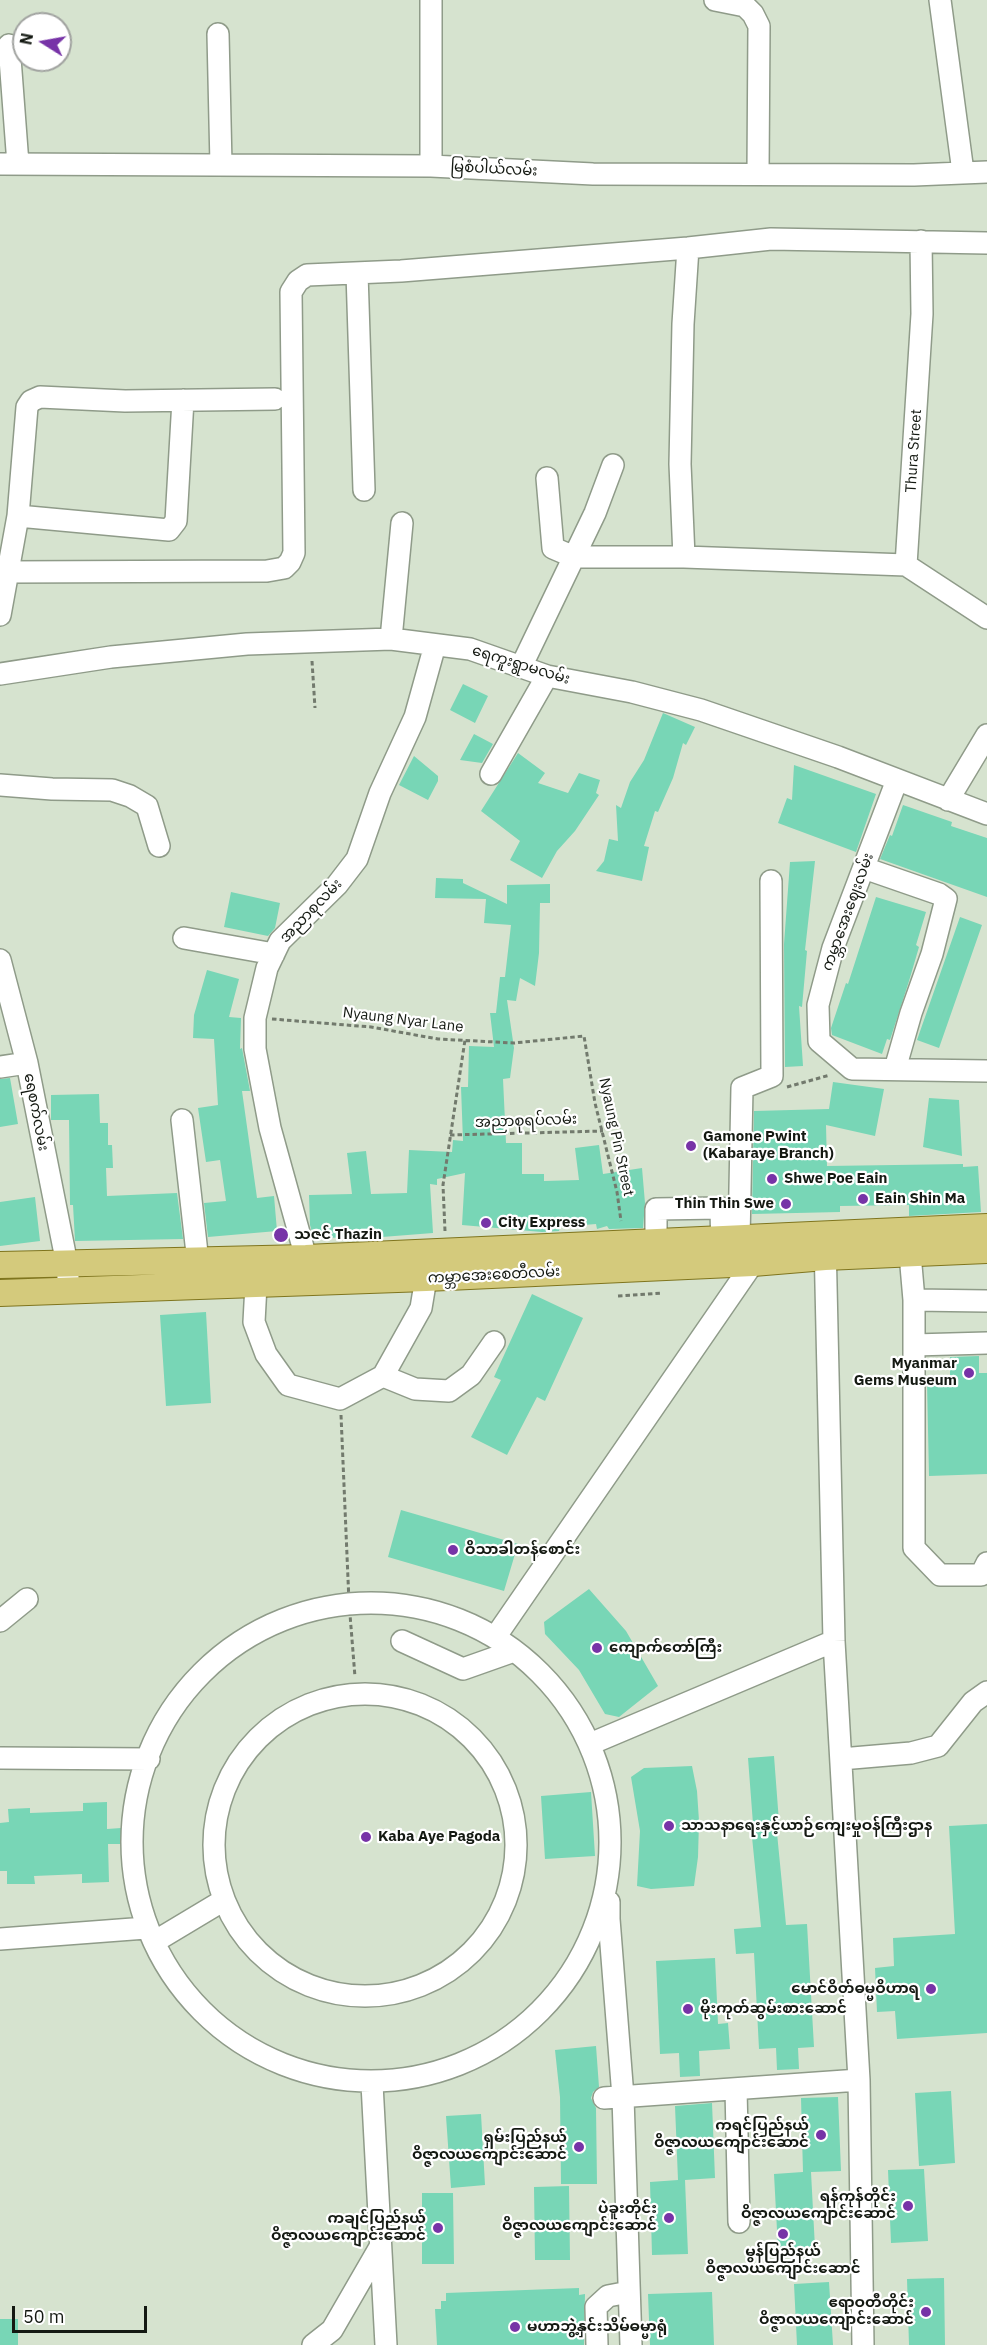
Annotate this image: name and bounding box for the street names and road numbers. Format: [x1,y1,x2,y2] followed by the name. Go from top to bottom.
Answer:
[450,158,538,180] street label: မြစံပါယ်လမ်း
[902,409,926,493] street label: Thura Street
[470,642,572,688] street label: ရေကူးရွာမလမ်း
[818,851,878,973] street label: ကမ္ဘာအေးဈေးလမ်း
[276,875,346,947] street label: အညာစုလမ်း
[342,1004,464,1036] street label: Nyaung Nyar Lane
[20,1072,52,1152] street label: ရေစက်လမ်း
[595,1076,637,1198] street label: Nyaung Pin Street
[475,1110,577,1132] street label: အညာစုရပ်လမ်း
[427,1263,561,1287] street label: ကမ္ဘာအေးစေတီလမ်း

